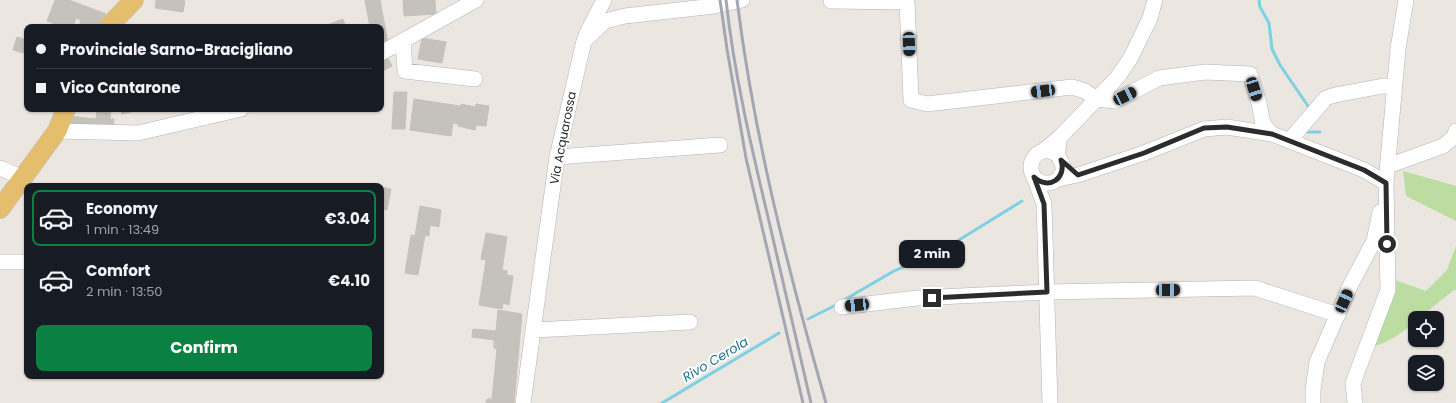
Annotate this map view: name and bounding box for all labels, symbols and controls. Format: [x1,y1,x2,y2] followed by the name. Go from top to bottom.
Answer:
[903,32,915,56] car
[60,39,293,60] text: Provinciale Sarno-Bracigliano
[1245,76,1263,102] car
[60,77,181,98] text: Vico Cantarone
[1030,84,1056,98] car
[1112,85,1138,107] car
[545,90,580,186] street label: Via Acquarossa
[86,198,158,219] text: Economy
[38,200,74,236] icon: car
[325,208,370,229] text: €3.04
[86,220,159,239] text: 1 min · 13:49
[1378,235,1396,253] route start
[899,240,965,268] callout: 2 min
[914,244,950,263] text: 2 min
[86,260,150,281] text: Comfort
[38,262,74,298] icon: car
[328,270,370,291] text: €4.10
[86,282,162,301] text: 2 min · 13:50
[1156,284,1180,296] car
[1334,288,1354,314] car
[923,289,941,307] route end
[844,298,870,312] car
[1408,311,1444,391] map controls
[1408,311,1444,347] button: locate
[36,325,372,371] button: Confirm
[679,332,752,387] water label: Rivo Cerola
[1408,355,1444,391] button: layers

